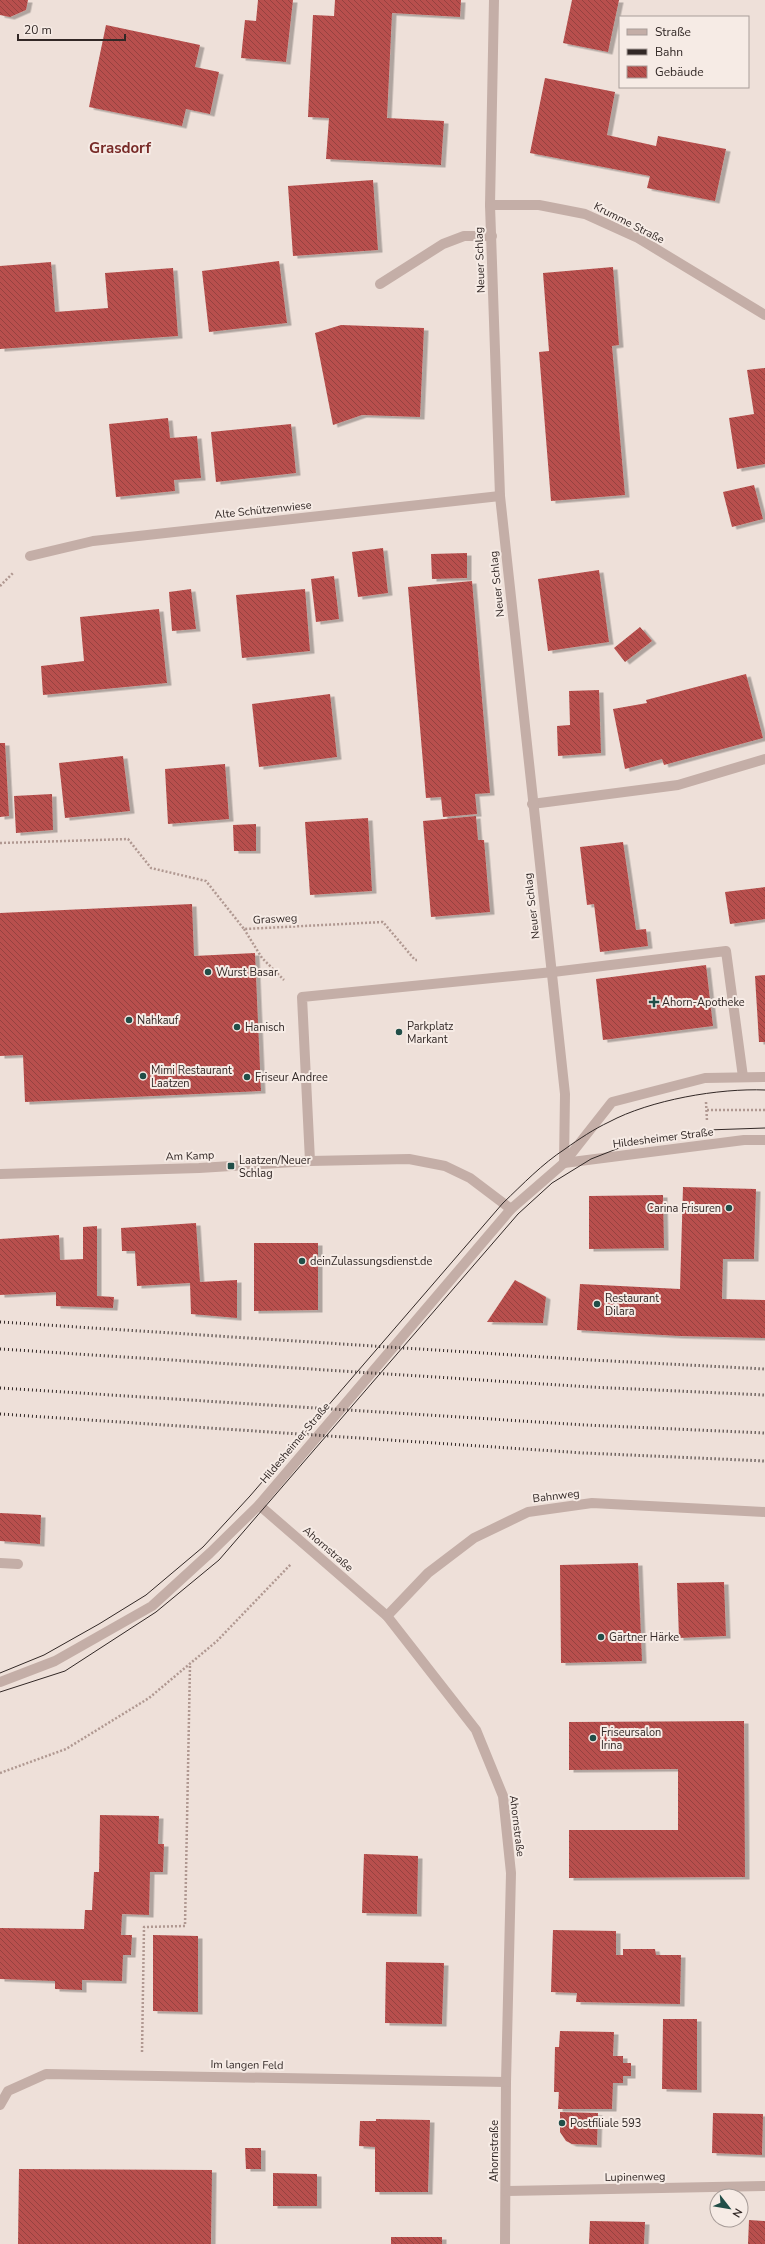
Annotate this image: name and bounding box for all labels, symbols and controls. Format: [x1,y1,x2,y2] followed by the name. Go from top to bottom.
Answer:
[18,16,125,42] scale bar
[619,16,749,88] legend
[24,22,52,38] text: 20 m
[655,24,691,40] text: Straße
[655,44,683,60] text: Bahn
[655,64,704,80] text: Gebäude
[89,138,151,158] district label: Grasdorf
[591,199,667,247] street label: Krumme Straße
[471,227,489,293] street label: Neuer Schlag
[214,497,312,523] street label: Alte Schützenwiese
[486,550,508,618] street label: Neuer Schlag
[521,872,543,940] street label: Neuer Schlag
[252,910,298,928] street label: Grasweg
[216,965,278,980] place label: Wurst Basar
[203,967,213,977] marker: Wurst Basar
[662,995,745,1010] place label: Ahorn-Apotheke
[649,997,659,1007] marker: Ahorn-Apotheke
[137,1013,179,1028] place label: Nahkauf
[124,1015,134,1025] marker: Nahkauf
[407,1019,453,1047] place label: Parkplatz Markant
[245,1020,285,1035] place label: Hanisch
[232,1022,242,1032] marker: Hanisch
[394,1027,404,1037] marker: Parkplatz Markant
[151,1063,232,1091] place label: Mimi Restaurant Laatzen
[255,1070,328,1085] place label: Friseur Andree
[138,1071,148,1081] marker: Mimi Restaurant Laatzen
[242,1072,252,1082] marker: Friseur Andree
[612,1124,714,1152] street label: Hildesheimer Straße
[165,1148,215,1164] street label: Am Kamp
[239,1153,311,1181] place label: Laatzen/Neuer Schlag
[226,1161,236,1171] marker: Laatzen/Neuer Schlag
[647,1201,721,1216] place label: Carina Frisuren
[724,1203,734,1213] marker: Carina Frisuren
[310,1254,432,1269] place label: deinZulassungsdienst.de
[297,1256,307,1266] marker: deinZulassungsdienst.de
[605,1291,659,1319] place label: Restaurant Dilara
[592,1299,602,1309] marker: Restaurant Dilara
[257,1399,333,1487] street label: Hildesheimer Straße
[532,1486,580,1506] street label: Bahnweg
[300,1523,356,1575] street label: Ahornstraße
[609,1630,679,1645] place label: Gärtner Härke
[596,1632,606,1642] marker: Gärtner Härke
[601,1725,661,1753] place label: Friseursalon Irina
[588,1733,598,1743] marker: Friseursalon Irina
[506,1794,528,1858] street label: Ahornstraße
[210,2057,284,2073] street label: Im langen Feld
[570,2116,641,2131] place label: Postfiliale 593
[557,2118,567,2128] marker: Postfiliale 593
[487,2120,502,2182] street label: Ahornstraße
[604,2169,666,2185] street label: Lupinenweg
[709,2188,749,2228] north arrow
[729,2206,746,2220] text: N

